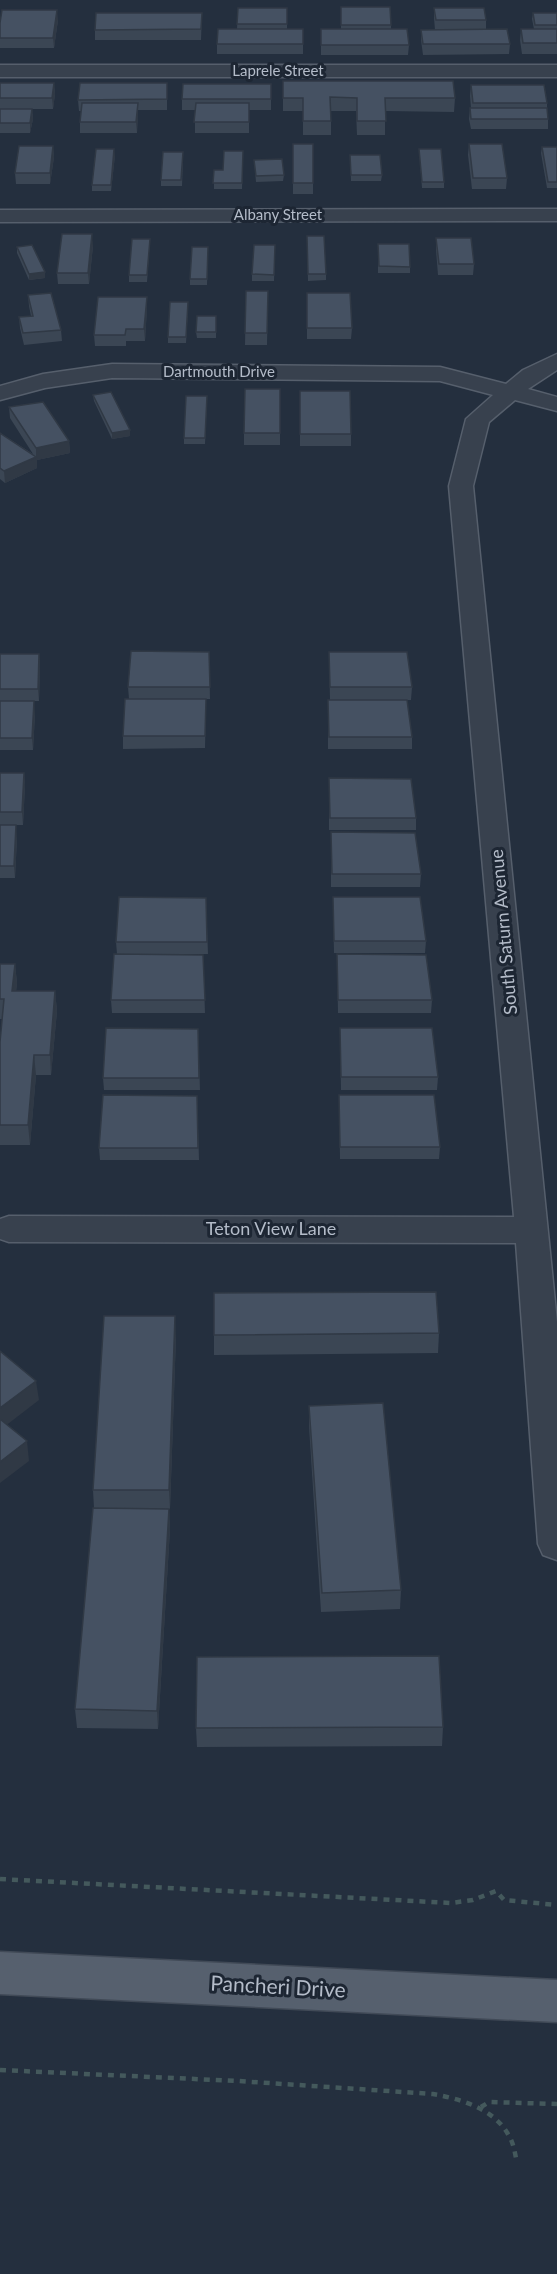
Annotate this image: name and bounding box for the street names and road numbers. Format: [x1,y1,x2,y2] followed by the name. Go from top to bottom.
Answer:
[232,61,324,79] street label: Laprele Street
[234,205,323,223] street label: Albany Street
[163,362,275,380] street label: Dartmouth Drive
[485,848,521,1016] street label: South Saturn Avenue
[206,1217,336,1239] street label: Teton View Lane
[210,1969,346,2002] street label: Pancheri Drive

